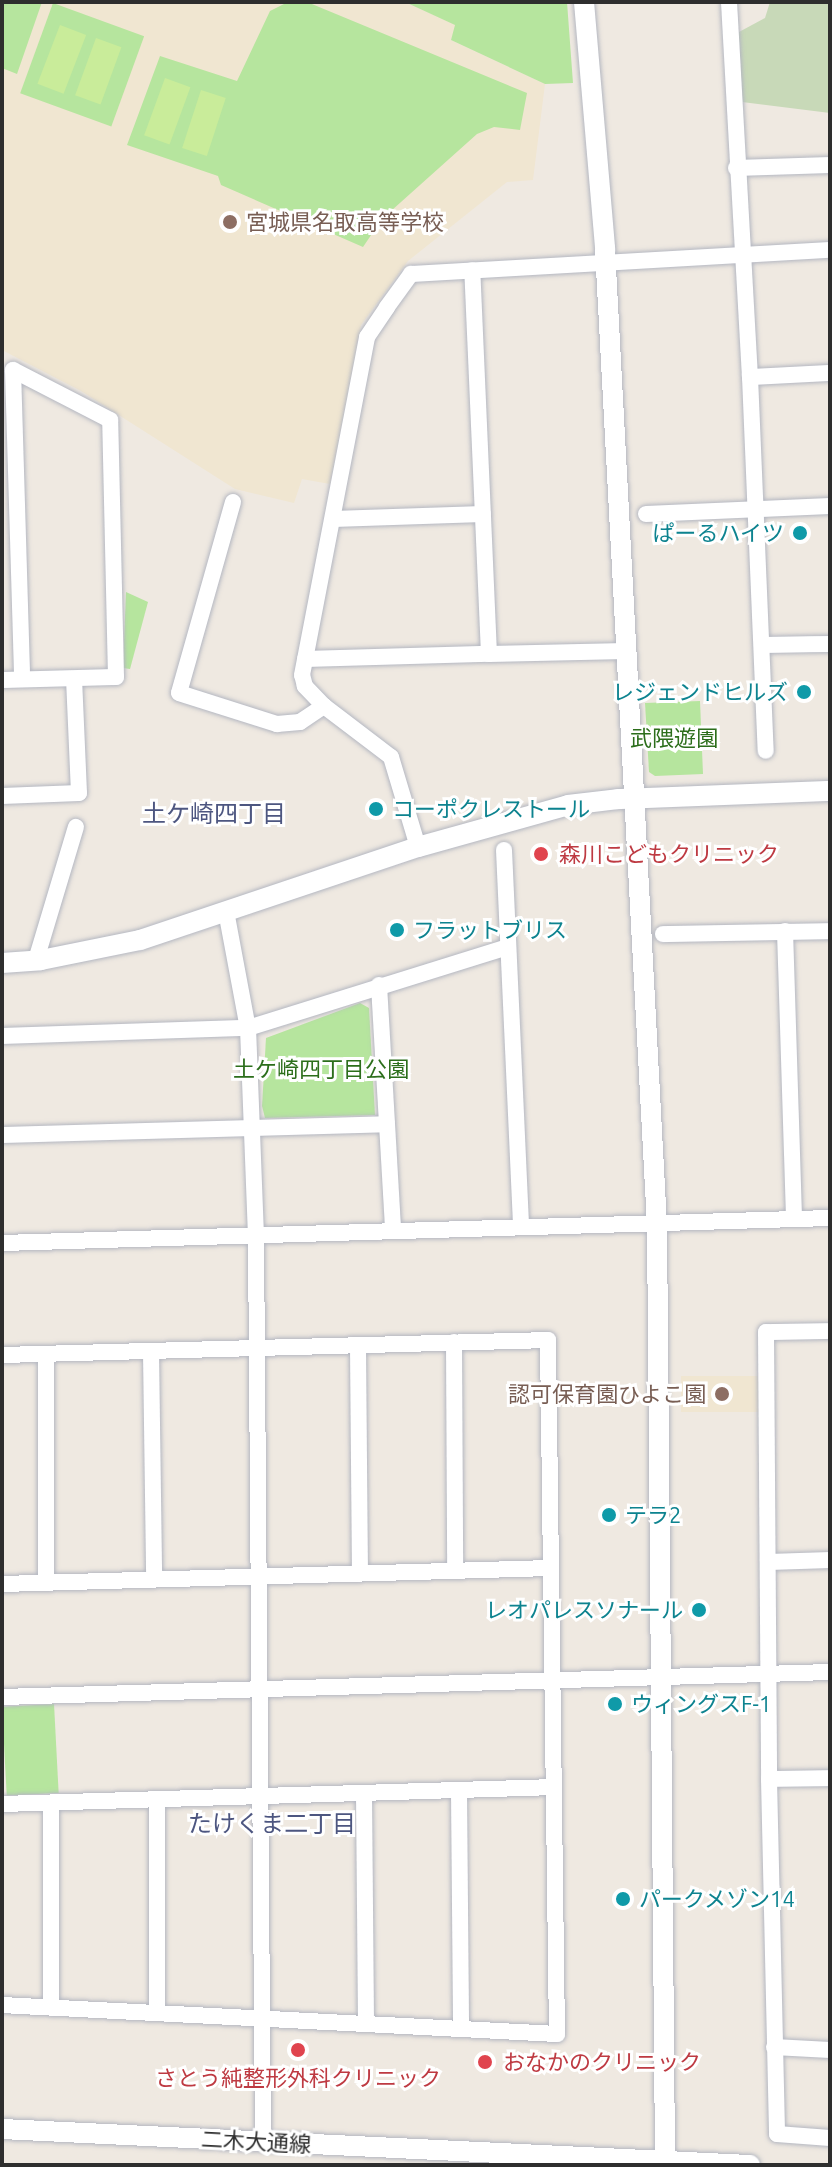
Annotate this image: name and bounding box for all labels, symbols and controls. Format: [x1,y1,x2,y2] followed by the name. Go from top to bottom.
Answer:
[246,209,444,235] place label: 宮城県名取高等学校
[221,213,239,231] marker: 宮城県名取高等学校
[652,520,784,546] place label: ぱーるハイツ
[791,524,809,542] marker: ぱーるハイツ
[612,679,788,705] place label: レジェンドヒルズ
[795,683,813,701] marker: レジェンドヒルズ
[630,725,718,751] park label: 武隈遊園
[392,796,590,822] place label: コーポクレストール
[142,800,286,828] district label: 土ケ崎四丁目
[367,800,385,818] marker: コーポクレストール
[559,841,779,867] place label: 森川こどもクリニック
[530,843,552,865] marker: 森川こどもクリニック
[413,917,567,943] place label: フラットブリス
[388,921,406,939] marker: フラットブリス
[233,1056,409,1082] park label: 土ケ崎四丁目公園
[508,1381,706,1407] place label: 認可保育園ひよこ園
[713,1385,731,1403] marker: 認可保育園ひよこ園
[625,1502,681,1528] place label: テラ2
[600,1506,618,1524] marker: テラ2
[485,1597,683,1623] place label: レオパレスソナール
[690,1601,708,1619] marker: レオパレスソナール
[631,1691,771,1717] place label: ウィングスF-1
[606,1695,624,1713] marker: ウィングスF-1
[188,1810,356,1838] district label: たけくま二丁目
[639,1886,796,1912] place label: パークメゾン14
[614,1890,632,1908] marker: パークメゾン14
[287,2039,309,2061] marker: さとう純整形外科クリニック
[503,2049,701,2075] place label: おなかのクリニック
[474,2051,496,2073] marker: おなかのクリニック
[155,2065,441,2091] place label: さとう純整形外科クリニック
[200,2125,312,2157] street label: 二木大通線

